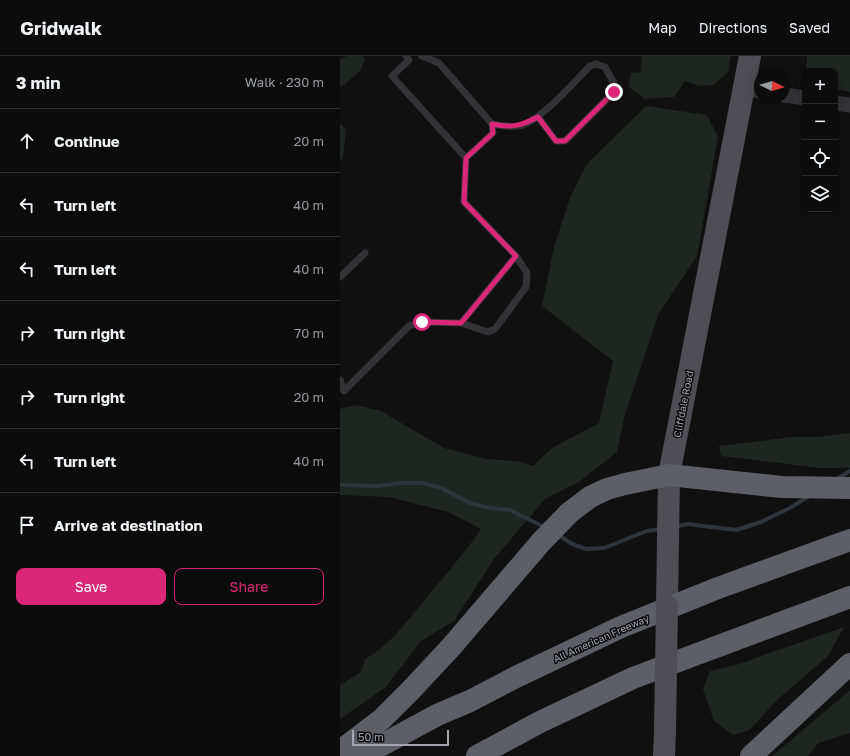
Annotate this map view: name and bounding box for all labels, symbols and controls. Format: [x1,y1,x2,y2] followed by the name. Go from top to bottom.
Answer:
[20,16,102,39] text: Gridwalk
[648,19,677,36] text: Map
[699,19,767,36] text: Directions
[789,19,830,36] text: Saved
[754,68,790,104] north arrow
[802,68,838,212] map controls
[802,68,838,104] button: +
[16,72,60,93] text: 3 min
[245,74,324,90] text: Walk · 230 m
[605,83,623,101] route end
[802,104,838,140] button: −
[16,130,38,152] icon: ahead
[54,132,120,150] text: Continue
[294,133,324,149] text: 20 m
[802,140,838,176] button: locate
[802,176,838,212] button: layers
[16,194,38,216] icon: left
[54,196,116,214] text: Turn left
[293,197,324,213] text: 40 m
[16,258,38,280] icon: left
[54,260,116,278] text: Turn left
[293,261,324,277] text: 40 m
[413,313,431,331] route start
[16,322,38,344] icon: right
[54,324,125,342] text: Turn right
[294,325,324,341] text: 70 m
[671,370,695,438] street label: Cliffdale Road
[16,386,38,408] icon: right
[54,388,125,406] text: Turn right
[294,389,324,405] text: 20 m
[16,450,38,472] icon: left
[54,452,116,470] text: Turn left
[293,453,324,469] text: 40 m
[16,514,38,536] icon: arrive
[54,516,203,534] text: Arrive at destination
[16,568,166,605] button: Save
[174,568,324,605] button: Share
[551,611,651,664] street label: All American Freeway
[352,728,449,747] scale bar
[358,730,384,743] text: 50 m

